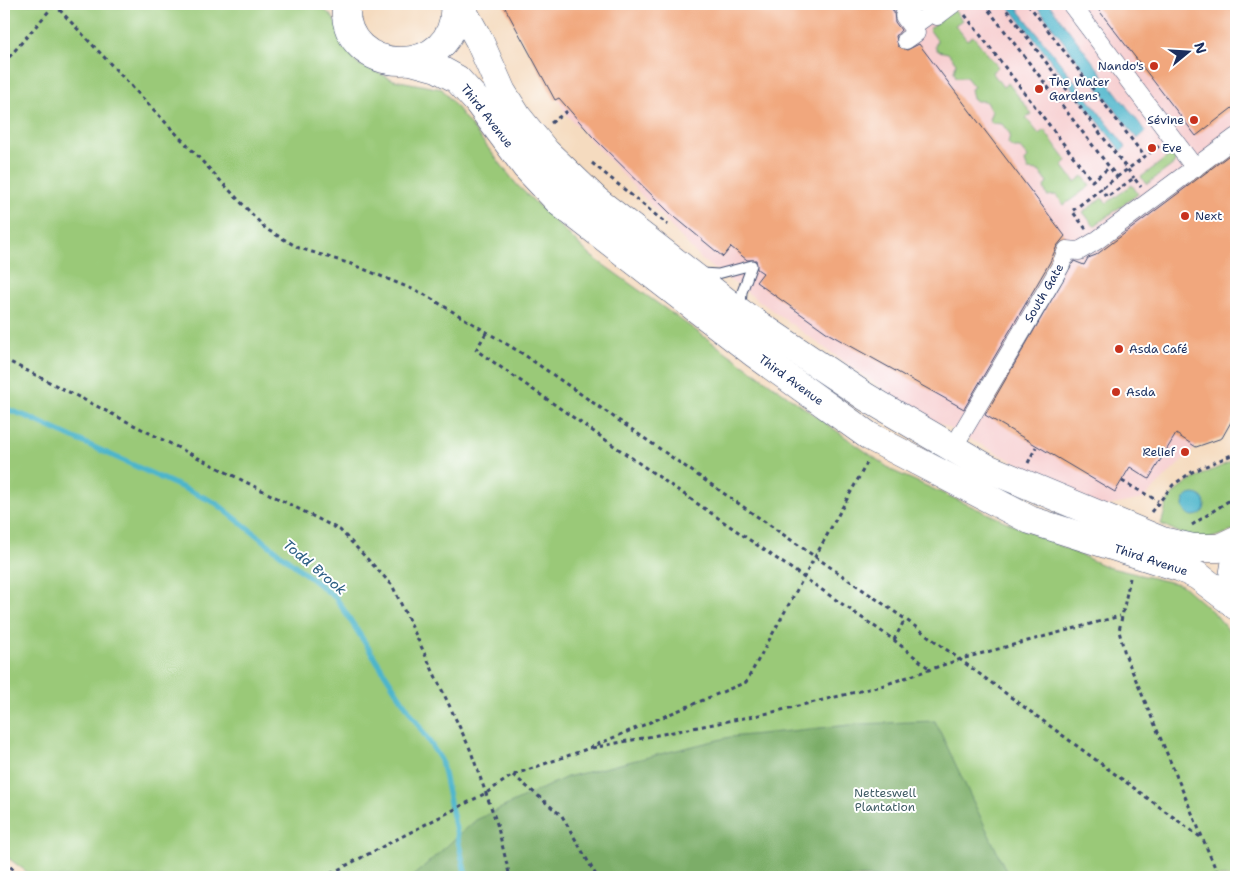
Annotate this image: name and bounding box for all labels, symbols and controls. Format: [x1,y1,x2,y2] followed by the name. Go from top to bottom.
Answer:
[1162,28,1212,78] north arrow
[1190,40,1211,56] text: N
[1098,58,1144,74] place label: Nando's
[1148,60,1160,72] marker: Nando's
[1049,74,1110,104] place label: The Water Gardens
[457,81,517,151] street label: Third Avenue
[1033,83,1045,95] marker: The Water Gardens
[1147,112,1184,128] place label: Sévine
[1188,114,1200,126] marker: Sévine
[1162,140,1182,156] place label: Eve
[1146,142,1158,154] marker: Eve
[1195,208,1222,224] place label: Next
[1179,210,1191,222] marker: Next
[1021,261,1067,325] street label: South Gate
[1129,341,1188,357] place label: Asda Café
[1113,343,1125,355] marker: Asda Café
[755,351,827,409] street label: Third Avenue
[1126,384,1156,400] place label: Asda
[1110,386,1122,398] marker: Asda
[1143,444,1176,460] place label: Relief
[1179,446,1191,458] marker: Relief
[280,535,350,599] water label: Todd Brook
[1112,541,1190,580] street label: Third Avenue
[854,785,916,815] park label: Netteswell Plantation

